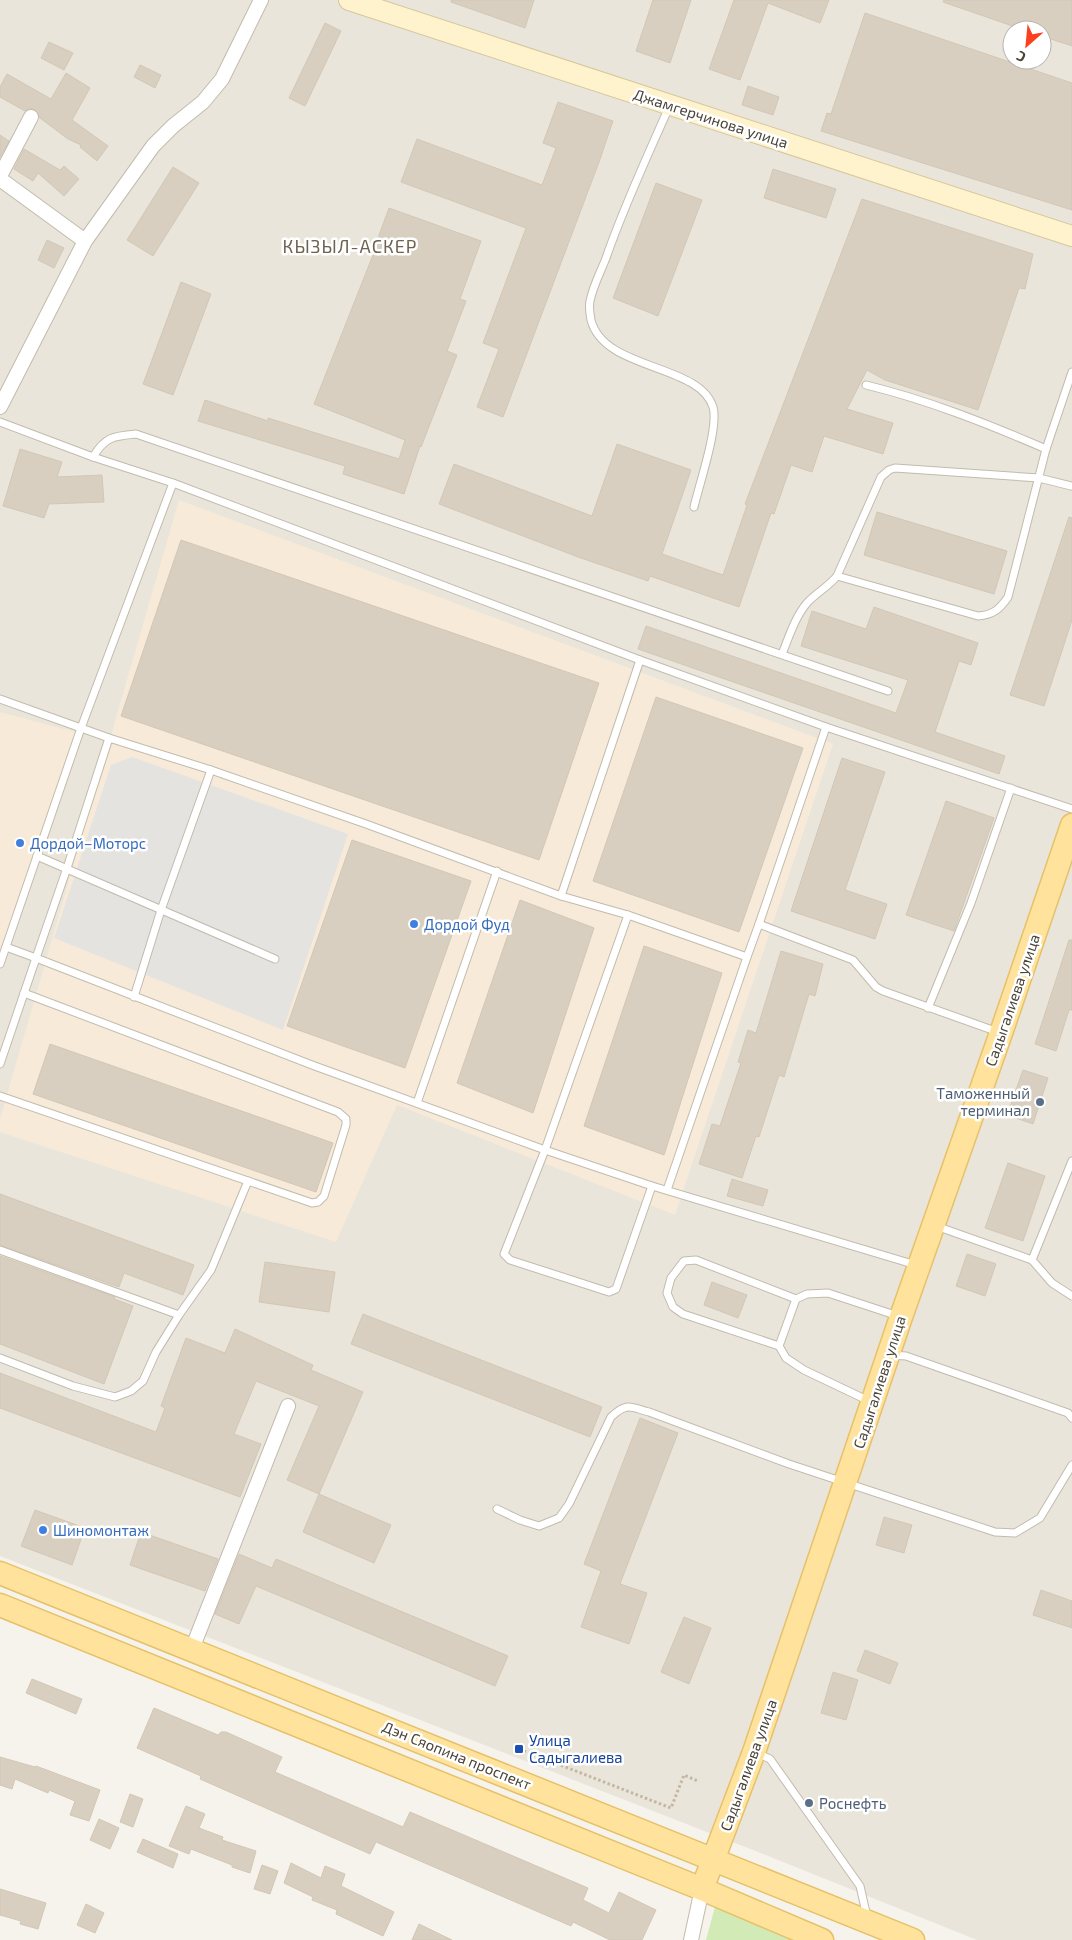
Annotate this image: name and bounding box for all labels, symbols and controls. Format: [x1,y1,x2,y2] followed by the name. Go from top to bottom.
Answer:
[1002,20,1052,70] north arrow
[1013,48,1028,66] text: С
[631,85,790,152] street label: Джамгерчинова улица
[283,235,417,257] district label: КЫЗЫЛ-АСКЕР
[30,834,146,852] place label: Дордой–Моторс
[14,837,26,849] marker: Дордой–Моторс
[424,915,510,934] place label: Дордой Фуд
[408,918,420,930] marker: Дордой Фуд
[981,931,1044,1069] street label: Садыгалиева улица
[936,1084,1030,1119] place label: Таможенный терминал
[1034,1096,1046,1108] marker: Таможенный терминал
[849,1313,910,1451] street label: Садыгалиева улица
[53,1521,149,1539] place label: Шиномонтаж
[37,1524,49,1536] marker: Шиномонтаж
[716,1697,781,1834] street label: Садыгалиева улица
[380,1717,534,1793] street label: Дэн Сяопина проспект
[529,1731,623,1766] place label: Улица Садыгалиева
[513,1743,525,1755] marker: Улица Садыгалиева
[819,1794,887,1812] place label: Роснефть
[803,1797,815,1809] marker: Роснефть

